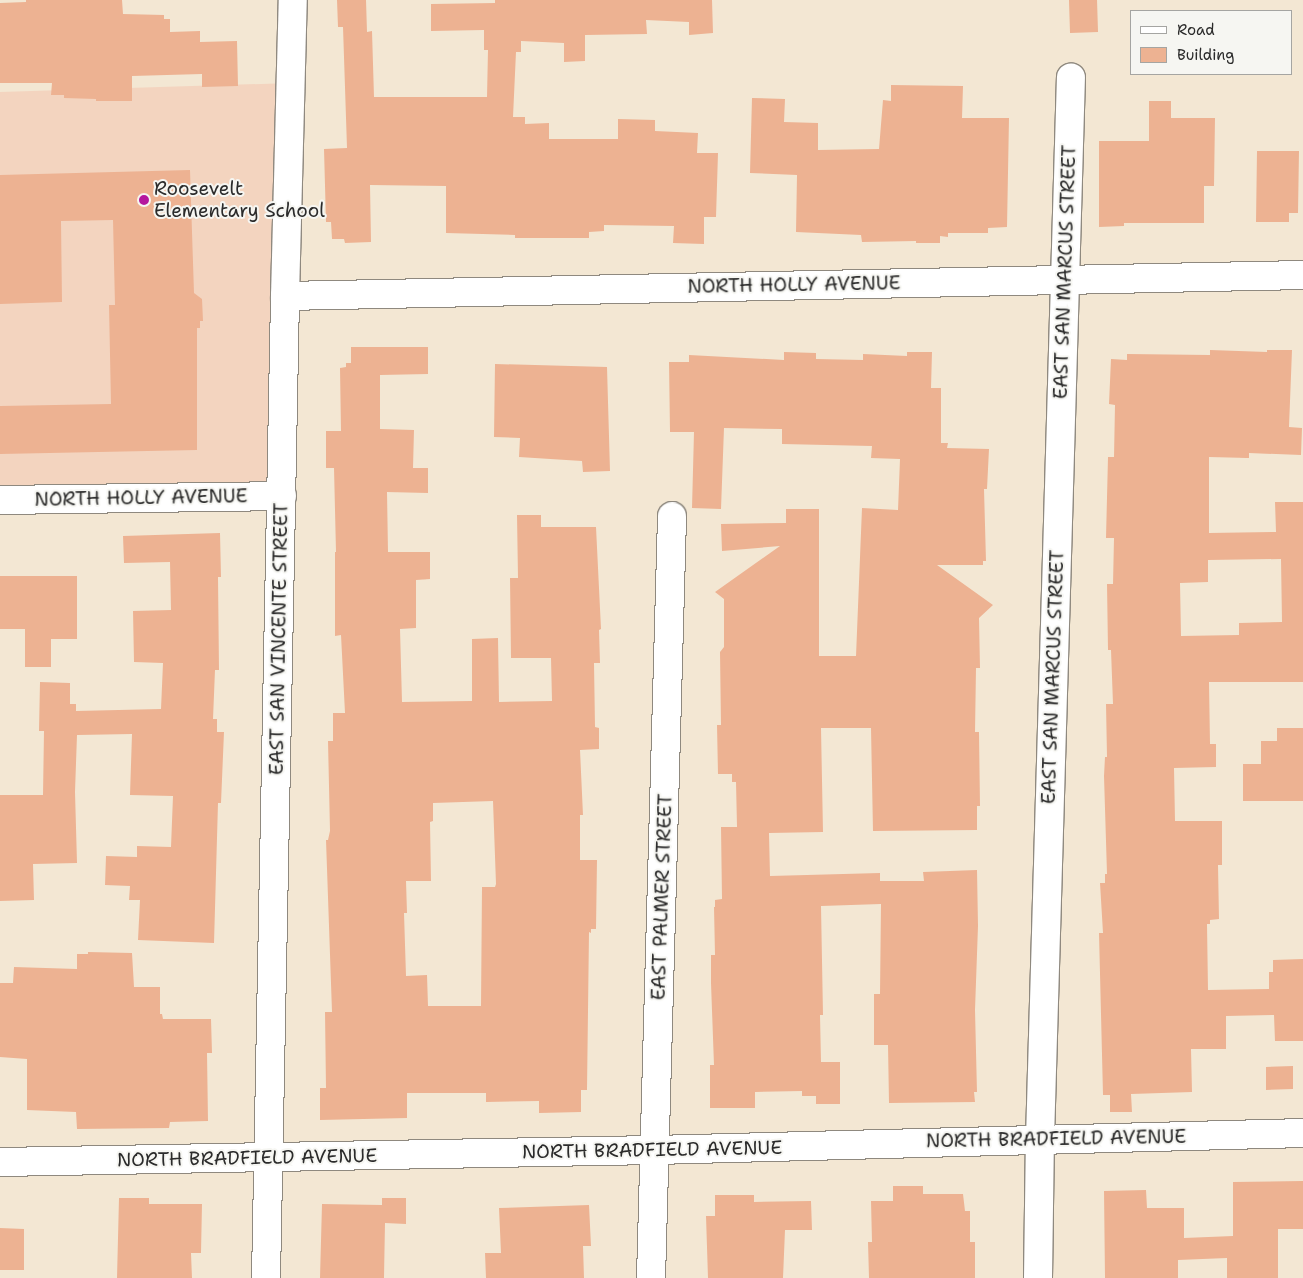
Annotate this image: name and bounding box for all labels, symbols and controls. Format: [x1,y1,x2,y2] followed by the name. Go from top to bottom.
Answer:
[1130,10,1293,75] legend
[1177,20,1215,40] text: Road
[1177,45,1234,65] text: Building
[1049,144,1081,400] street label: EAST SAN MARCUS STREET
[154,178,325,222] place label: Roosevelt Elementary School
[138,194,150,206] marker: Roosevelt Elementary School
[687,272,901,298] street label: NORTH HOLLY AVENUE
[34,485,248,511] street label: NORTH HOLLY AVENUE
[265,503,293,775] street label: EAST SAN VINCENTE STREET
[1037,549,1069,805] street label: EAST SAN MARCUS STREET
[647,793,677,1001] street label: EAST PALMER STREET
[926,1125,1186,1153] street label: NORTH BRADFIELD AVENUE
[522,1136,782,1164] street label: NORTH BRADFIELD AVENUE
[117,1144,377,1172] street label: NORTH BRADFIELD AVENUE

